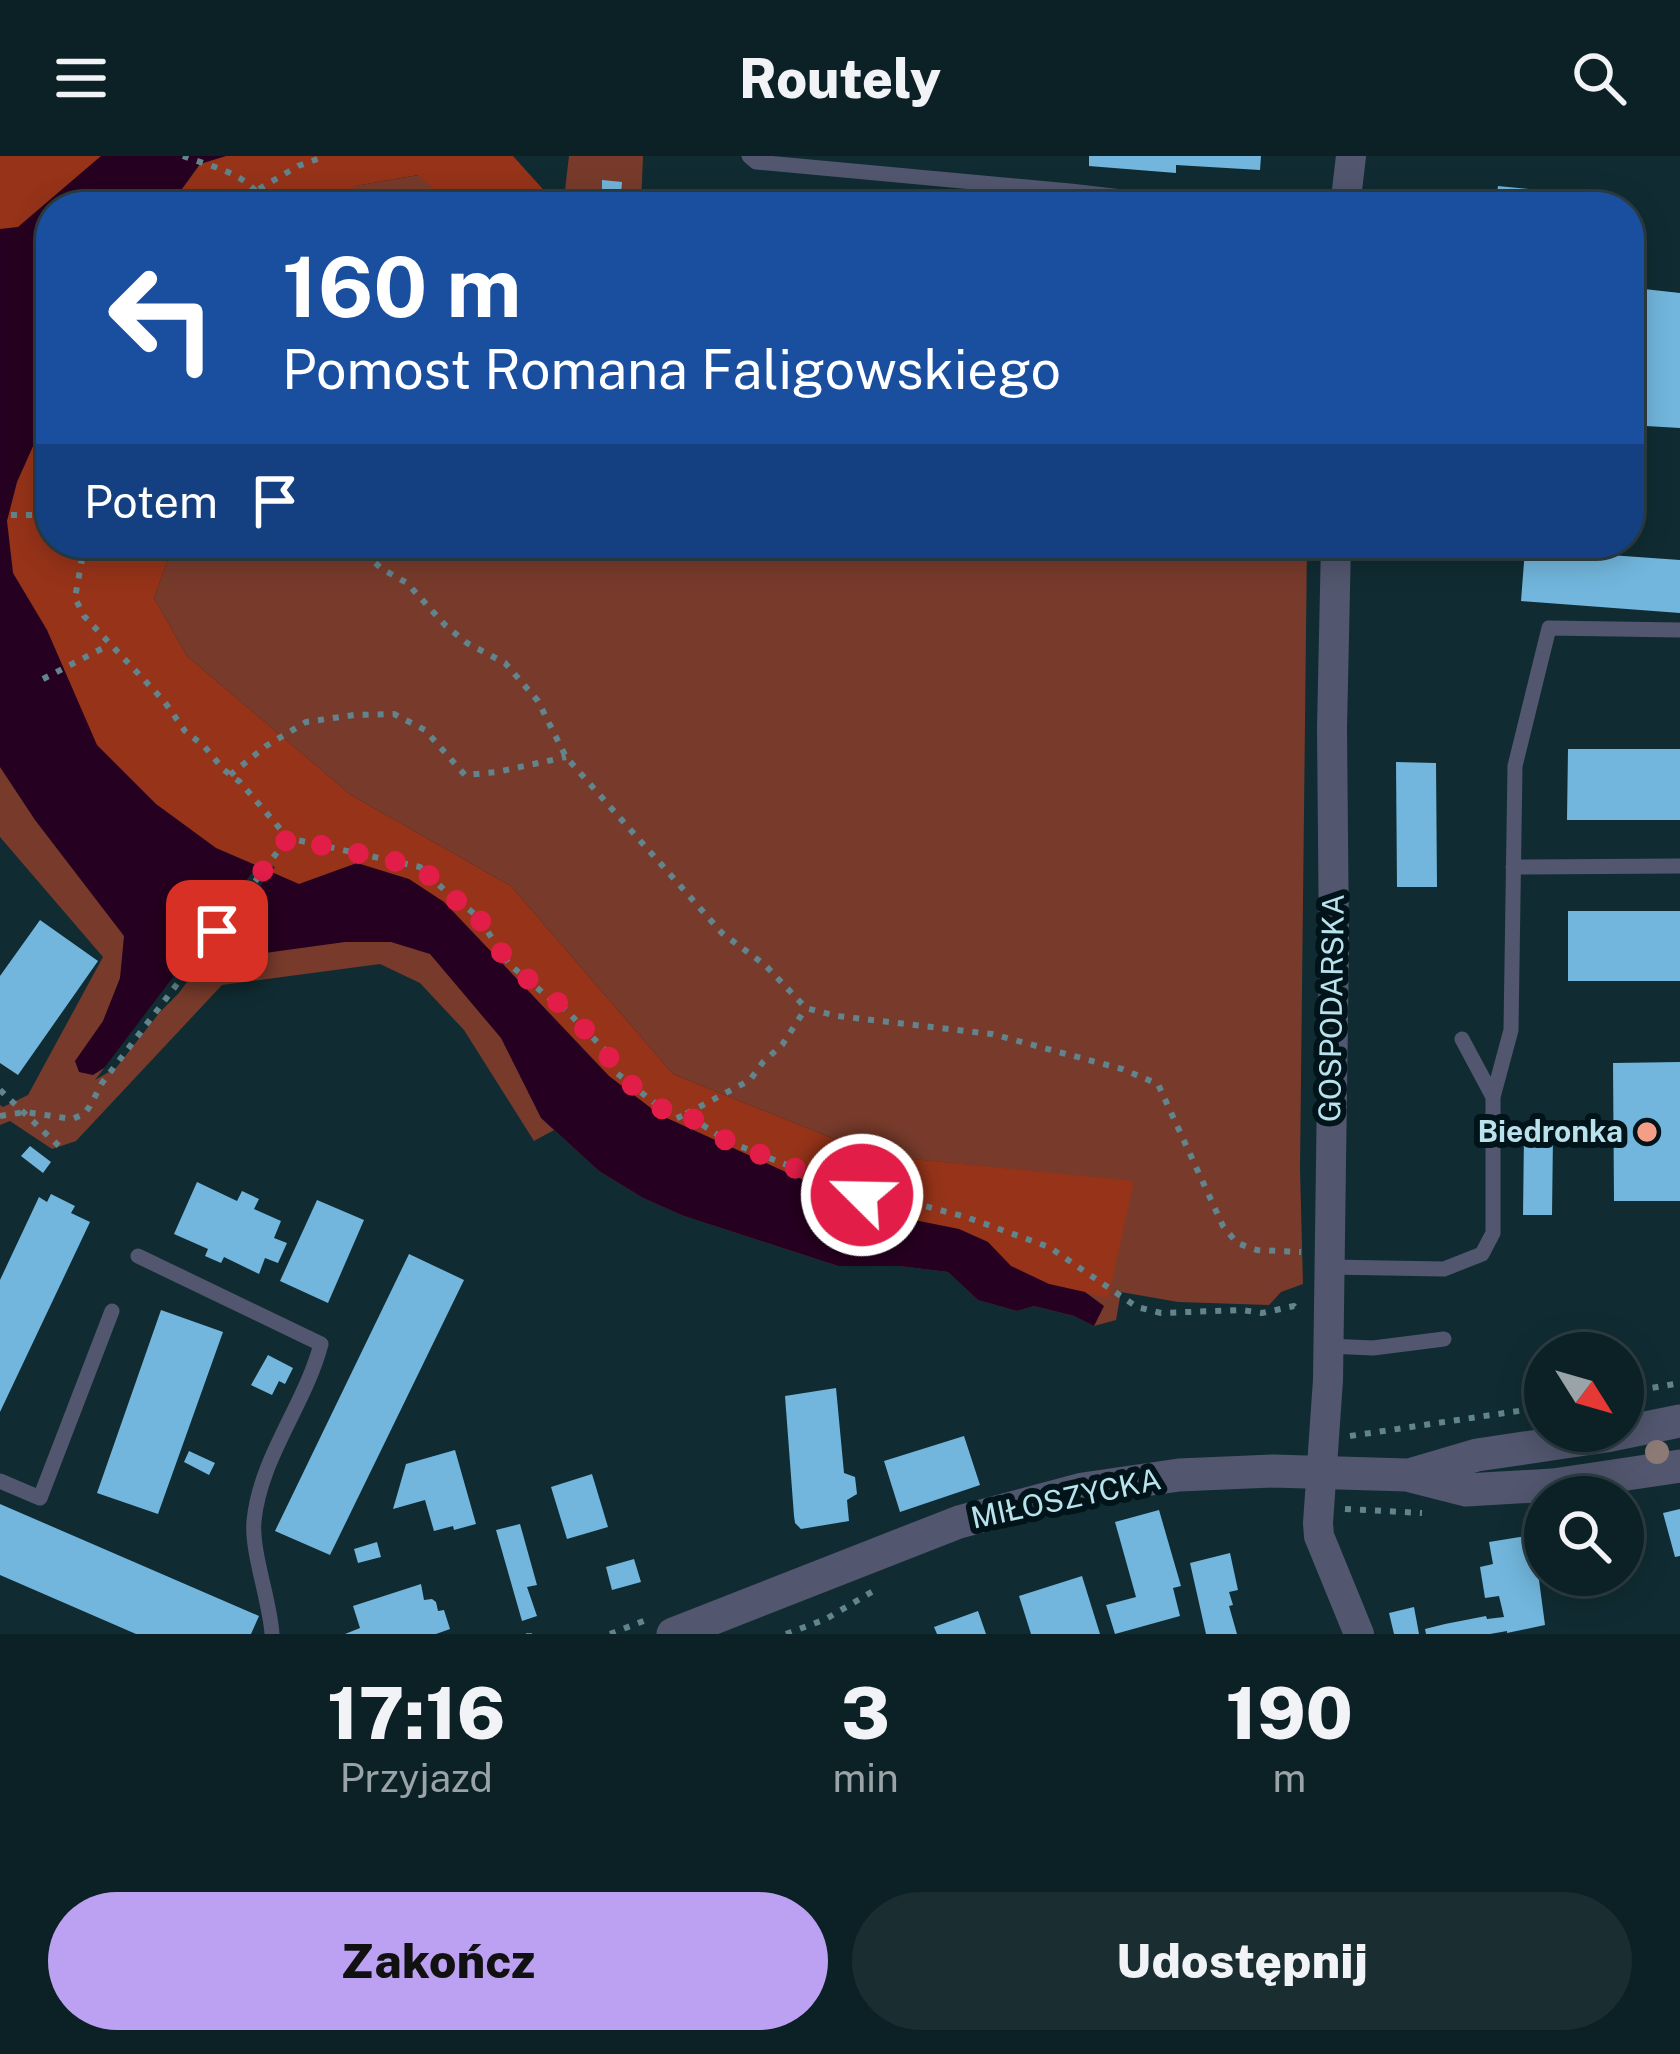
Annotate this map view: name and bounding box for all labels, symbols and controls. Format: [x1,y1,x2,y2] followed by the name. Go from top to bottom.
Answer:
[48,45,114,111] icon: menu
[1566,45,1632,111] icon: search
[739,47,941,110] text: Routely
[282,237,521,336] text: 160 m
[84,240,240,396] icon: left
[282,338,1061,401] text: Pomost Romana Faligowskiego
[242,468,308,534] icon: arrive
[84,475,218,528] text: Potem
[166,880,268,982] pin
[1311,894,1351,1122] street label: GOSPODARSKA
[184,898,250,964] icon: arrive
[1478,1113,1623,1149] place label: Biedronka
[1634,1119,1660,1145] marker: Biedronka
[799,1132,925,1258] position arrow
[1524,1332,1644,1452] north arrow
[1524,1332,1644,1596] map controls
[968,1460,1164,1536] street label: MIŁOSZYCKA
[1524,1476,1644,1596] button: search
[327,1671,506,1755] text: 17:16
[841,1671,890,1755] text: 3
[1226,1671,1353,1755] text: 190
[340,1755,493,1801] text: Przyjazd
[833,1755,899,1801] text: min
[1272,1755,1306,1801] text: m
[48,1892,828,2030] button: Zakończ
[852,1892,1632,2030] button: Udostępnij

